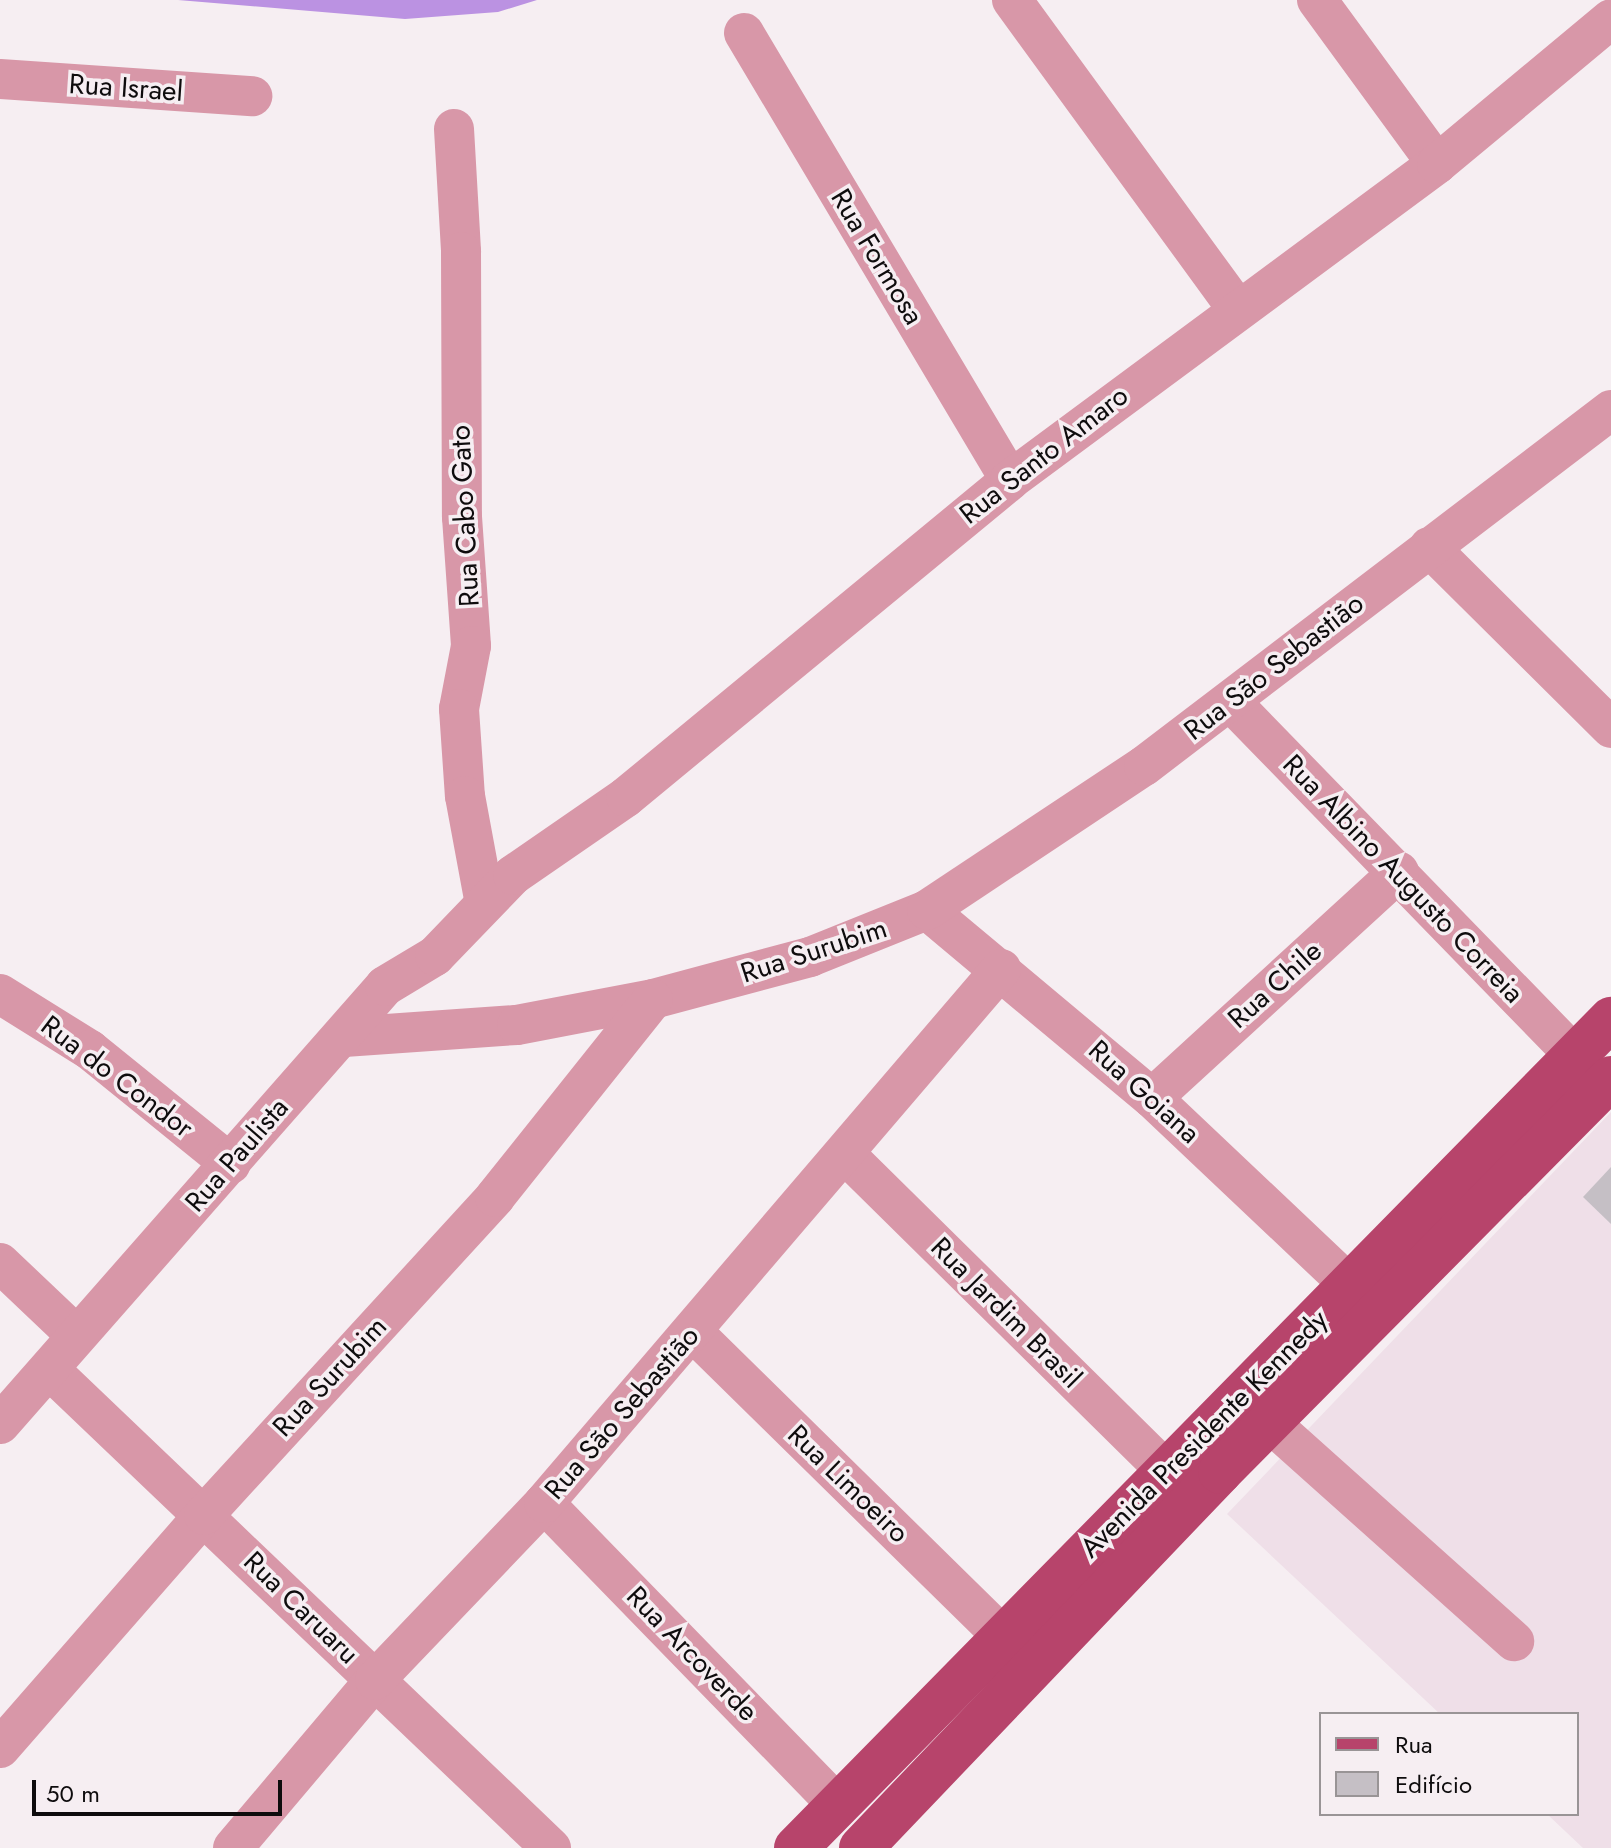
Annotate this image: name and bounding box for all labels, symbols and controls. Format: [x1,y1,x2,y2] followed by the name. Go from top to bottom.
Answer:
[68,67,184,109] street label: Rua Israel
[823,183,931,331] street label: Rua Formosa
[953,379,1135,531] street label: Rua Santo Amaro
[443,424,487,608] street label: Rua Cabo Gato
[1178,587,1370,747] street label: Rua São Sebastião
[1276,748,1530,1010] street label: Rua Albino Augusto Correia
[737,912,891,990] street label: Rua Surubim
[1221,934,1329,1036] street label: Rua Chile
[34,1009,200,1145] street label: Rua do Condor
[1081,1033,1207,1151] street label: Rua Goiana
[178,1091,296,1219] street label: Rua Paulista
[924,1231,1088,1395] street label: Rua Jardim Brasil
[1073,1303,1335,1565] street label: Avenida Presidente Kennedy
[266,1310,394,1444] street label: Rua Surubim
[538,1320,706,1506] street label: Rua São Sebastião
[780,1418,916,1550] street label: Rua Limoeiro
[236,1545,366,1671] street label: Rua Caruaru
[619,1580,765,1728] street label: Rua Arcoverde
[1319,1712,1579,1816] legend
[1395,1727,1433,1762] text: Rua
[36,1764,286,1814] scale bar
[1395,1767,1472,1802] text: Edifício
[46,1776,100,1811] text: 50 m

